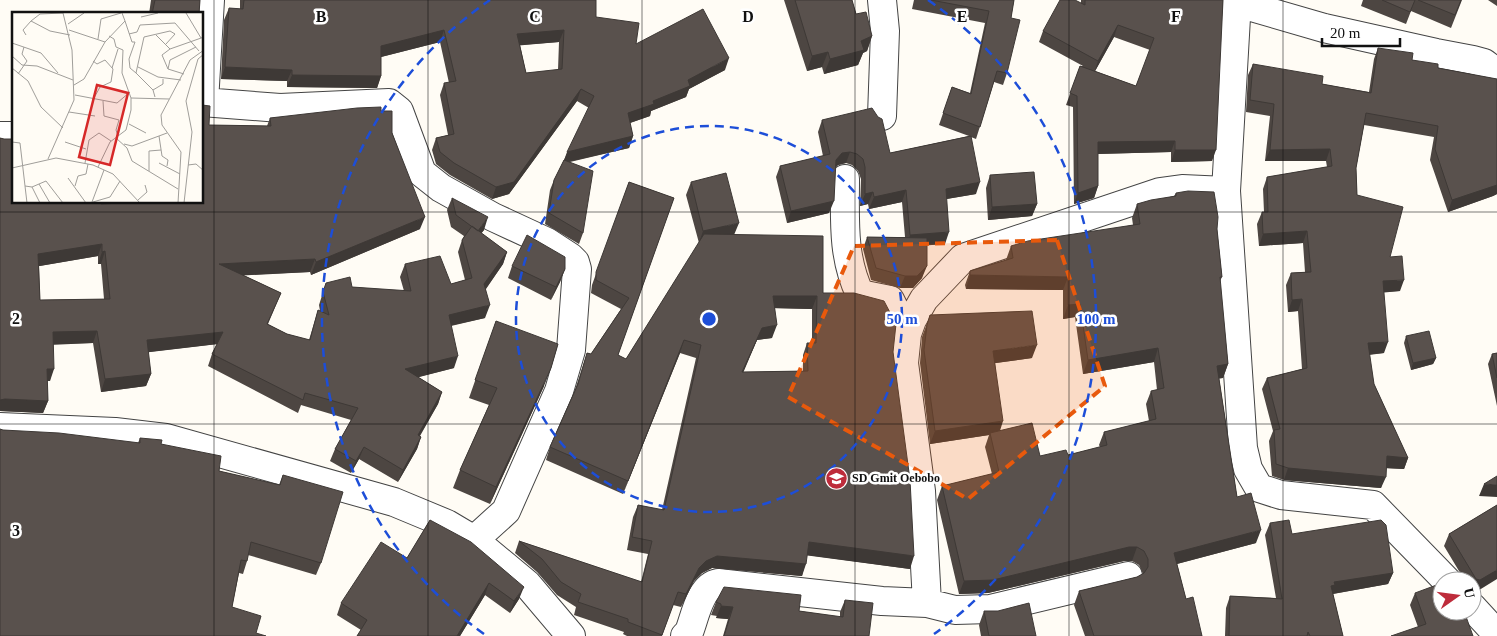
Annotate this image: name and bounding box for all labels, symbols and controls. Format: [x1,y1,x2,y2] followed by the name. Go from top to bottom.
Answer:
[316,8,327,25] text: B
[529,8,541,25] text: C
[742,8,754,25] text: D
[957,8,967,25] text: E
[1171,8,1181,25] text: F
[12,12,204,204] inset map
[1322,15,1400,47] scale bar
[1330,25,1361,41] text: 20 m
[12,310,20,327] text: 2
[700,310,718,328] centre of rings
[886,311,918,327] text: 50 m
[1077,311,1116,327] text: 100 m
[824,466,848,490] school or university icon: SD Gmit Oebobo
[852,471,940,485] place label: SD Gmit Oebobo
[12,522,20,539] text: 3
[1432,571,1482,621] north arrow
[1461,586,1478,600] text: U

